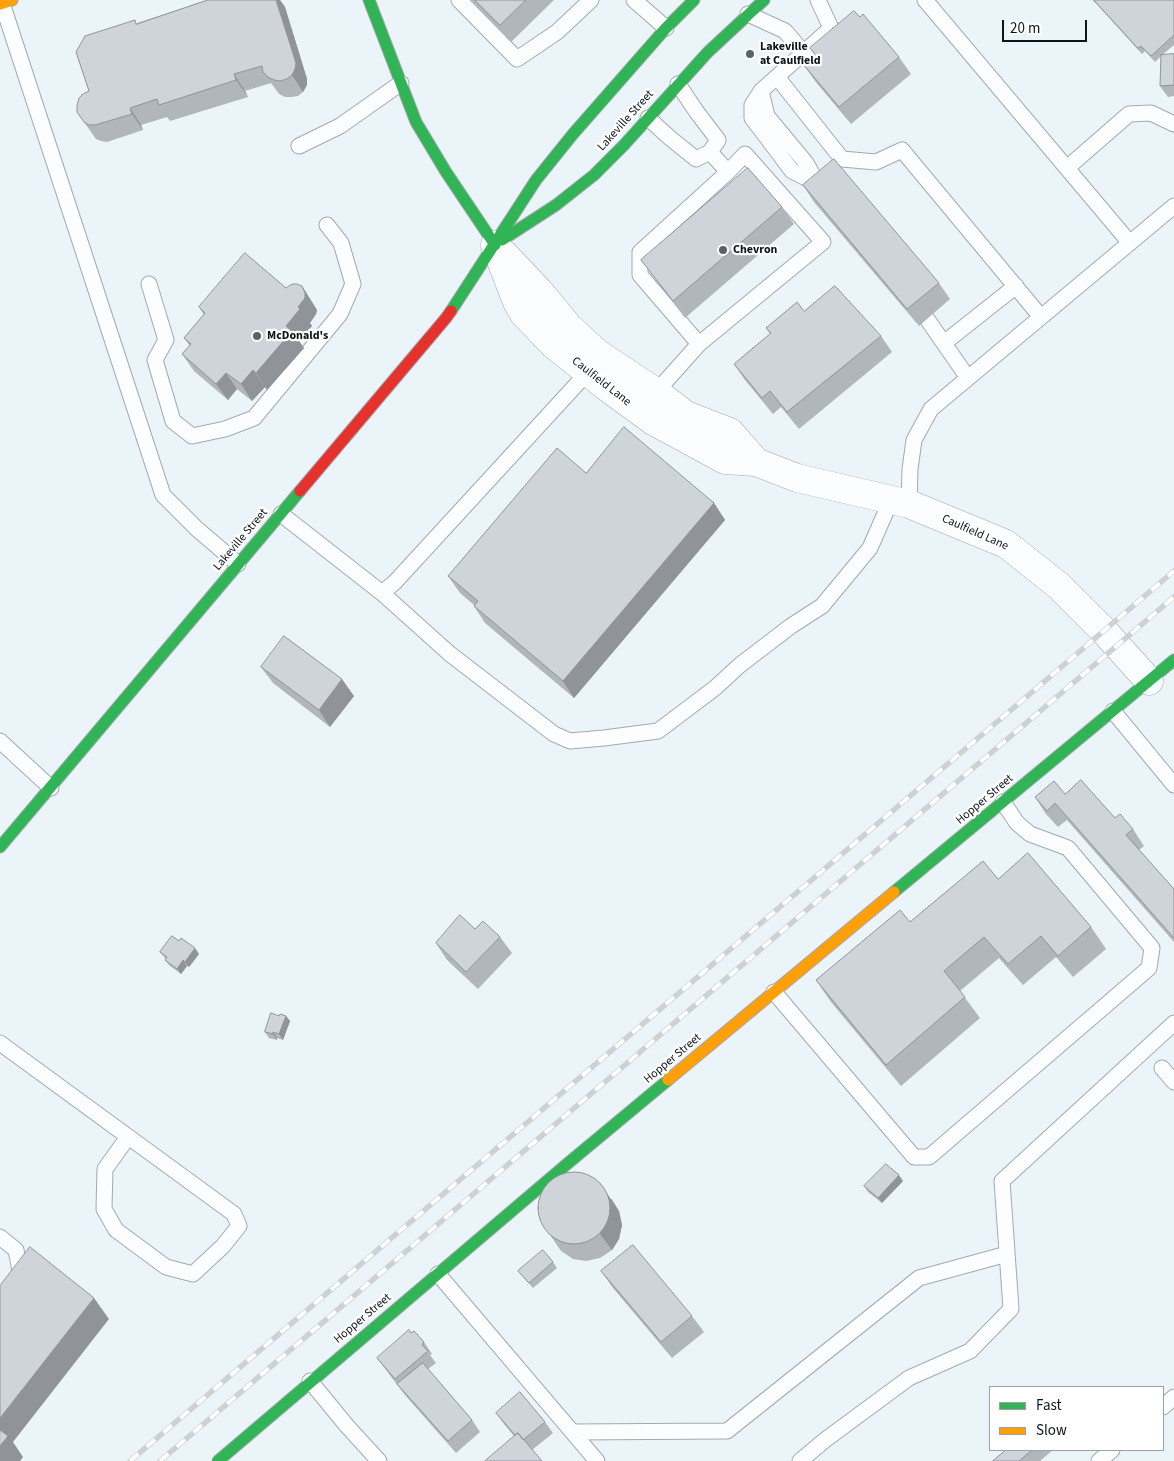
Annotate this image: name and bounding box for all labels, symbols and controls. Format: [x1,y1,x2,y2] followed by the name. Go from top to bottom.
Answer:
[1004,10,1089,42] scale bar
[1010,18,1040,39] text: 20 m
[760,40,821,68] place label: Lakeville at Caulfield
[744,48,756,60] marker: Lakeville at Caulfield
[595,88,657,154] street label: Lakeville Street
[733,243,777,257] place label: Chevron
[717,244,729,256] marker: Chevron
[267,329,328,343] place label: McDonald's
[251,330,263,342] marker: McDonald's
[568,354,634,410] street label: Caulfield Lane
[211,506,271,574] street label: Lakeville Street
[939,512,1011,554] street label: Caulfield Lane
[953,772,1017,828] street label: Hopper Street
[641,1031,705,1087] street label: Hopper Street
[331,1291,395,1347] street label: Hopper Street
[989,1386,1164,1451] legend
[1036,1395,1062,1416] text: Fast
[1036,1420,1067,1441] text: Slow

